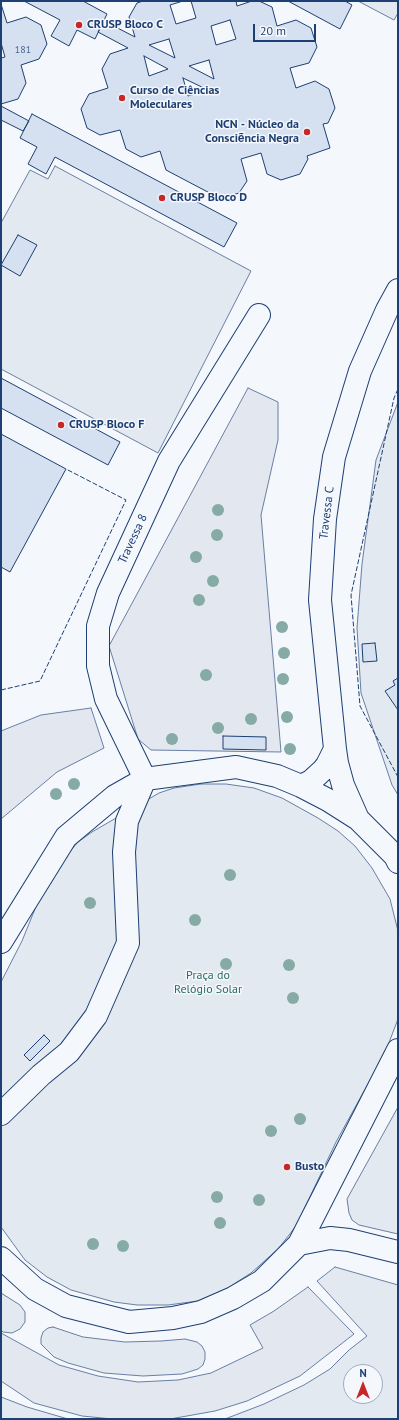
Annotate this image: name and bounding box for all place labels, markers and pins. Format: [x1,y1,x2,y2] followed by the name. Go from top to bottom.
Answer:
[87,18,163,32] place label: CRUSP Bloco C
[74,20,84,30] marker: CRUSP Bloco C
[130,84,219,112] place label: Curso de Ciências Moleculares
[117,93,127,103] marker: Curso de Ciências Moleculares
[205,118,299,146] place label: NCN - Núcleo da Consciẽncia Negra
[302,127,312,137] marker: NCN - Núcleo da Consciẽncia Negra
[170,191,247,205] place label: CRUSP Bloco D
[157,193,167,203] marker: CRUSP Bloco D
[69,418,144,432] place label: CRUSP Bloco F
[56,420,66,430] marker: CRUSP Bloco F
[295,1160,324,1174] place label: Busto
[282,1162,292,1172] marker: Busto

